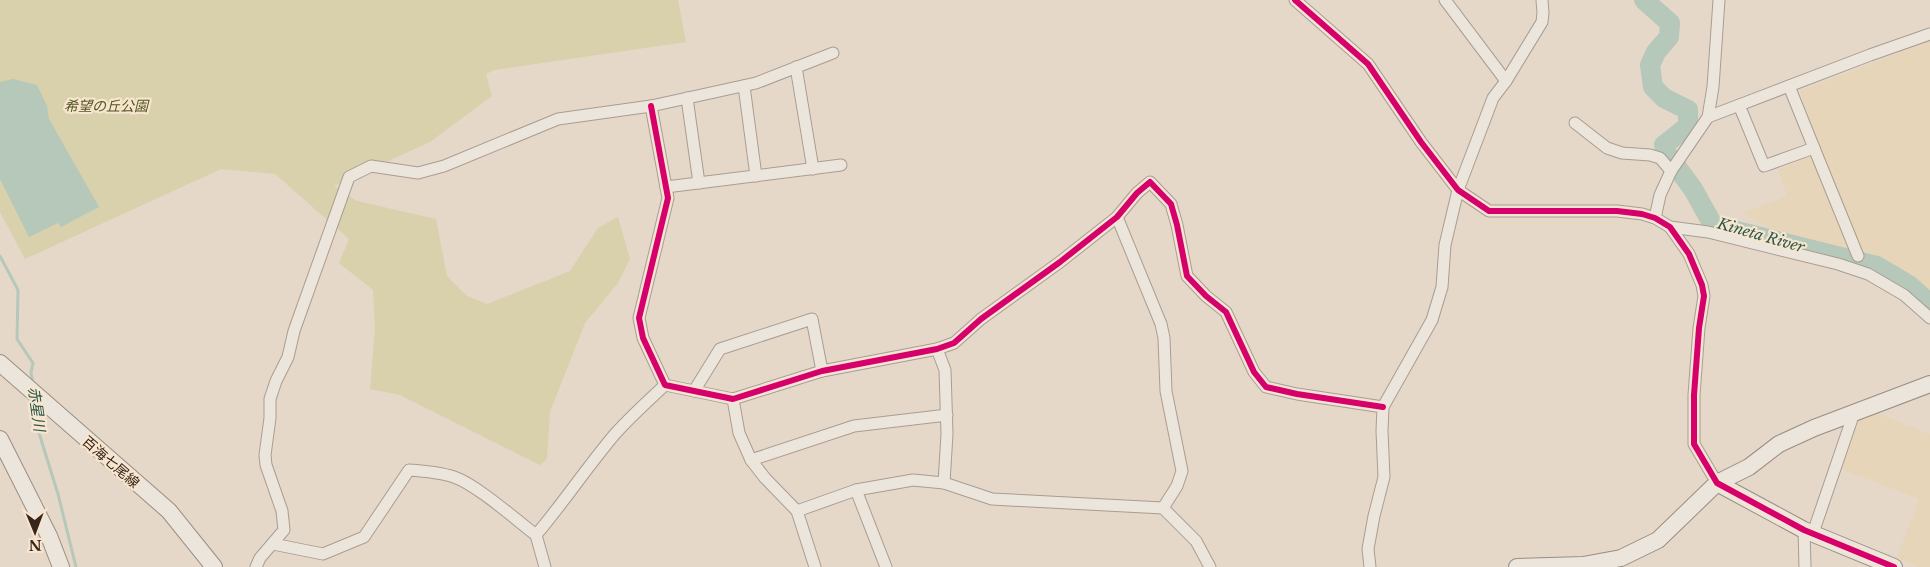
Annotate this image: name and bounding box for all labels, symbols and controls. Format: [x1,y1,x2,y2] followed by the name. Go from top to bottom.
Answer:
[64,97,150,115] park label: 希望の丘公園
[1714,213,1808,257] water label: Kineta River
[24,385,50,435] water label: 赤星川
[79,432,143,492] street label: 百海七尾線
[10,507,60,557] north arrow
[28,536,42,554] text: N

